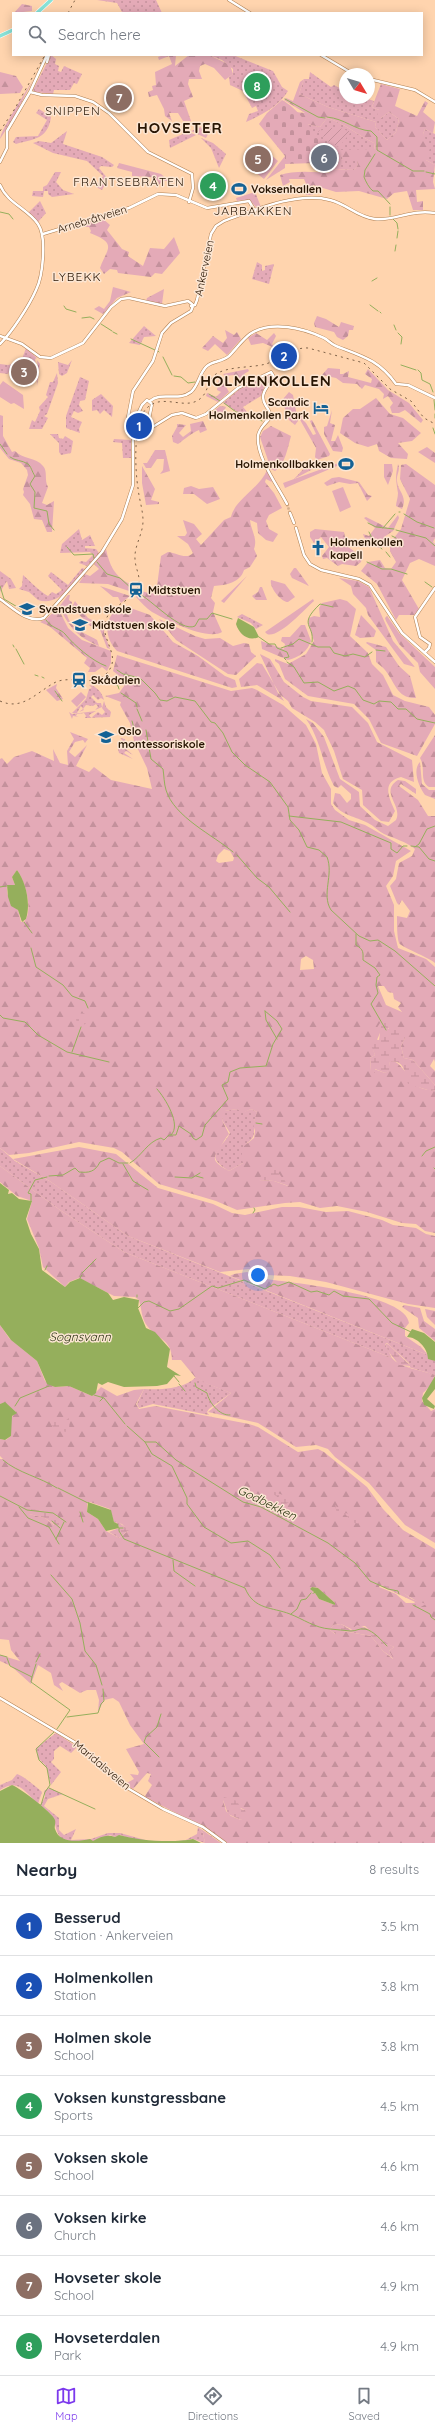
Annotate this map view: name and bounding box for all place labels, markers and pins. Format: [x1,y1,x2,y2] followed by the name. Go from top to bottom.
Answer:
[244,71,270,101] pin: 8
[106,83,132,113] pin: 7
[311,143,337,173] pin: 6
[245,144,271,174] pin: 5
[200,171,226,201] pin: 4
[230,180,248,198] sports icon: Voksenhallen
[251,182,322,196] place label: Voksenhallen
[271,341,297,371] pin: 2
[11,357,37,387] pin: 3
[209,395,309,422] place label: Scandic Holmenkollen Park
[312,399,330,417] hotel icon: Scandic Holmenkollen Park
[126,411,152,441] pin: 1
[337,455,355,473] sports icon: Holmenkollbakken
[235,457,334,471] place label: Holmenkollbakken
[330,535,403,562] place label: Holmenkollen kapell
[309,539,327,557] church icon: Holmenkollen kapell
[127,581,145,599] station icon: Midtstuen
[148,583,201,597] place label: Midtstuen
[18,600,36,618] school or university icon: Svendstuen skole
[39,602,132,616] place label: Svendstuen skole
[71,616,89,634] school or university icon: Midtstuen skole
[92,618,176,632] place label: Midtstuen skole
[70,671,88,689] station icon: Skådalen
[91,673,140,687] place label: Skådalen
[118,724,205,751] place label: Oslo montessoriskole
[97,728,115,746] school or university icon: Oslo montessoriskole

